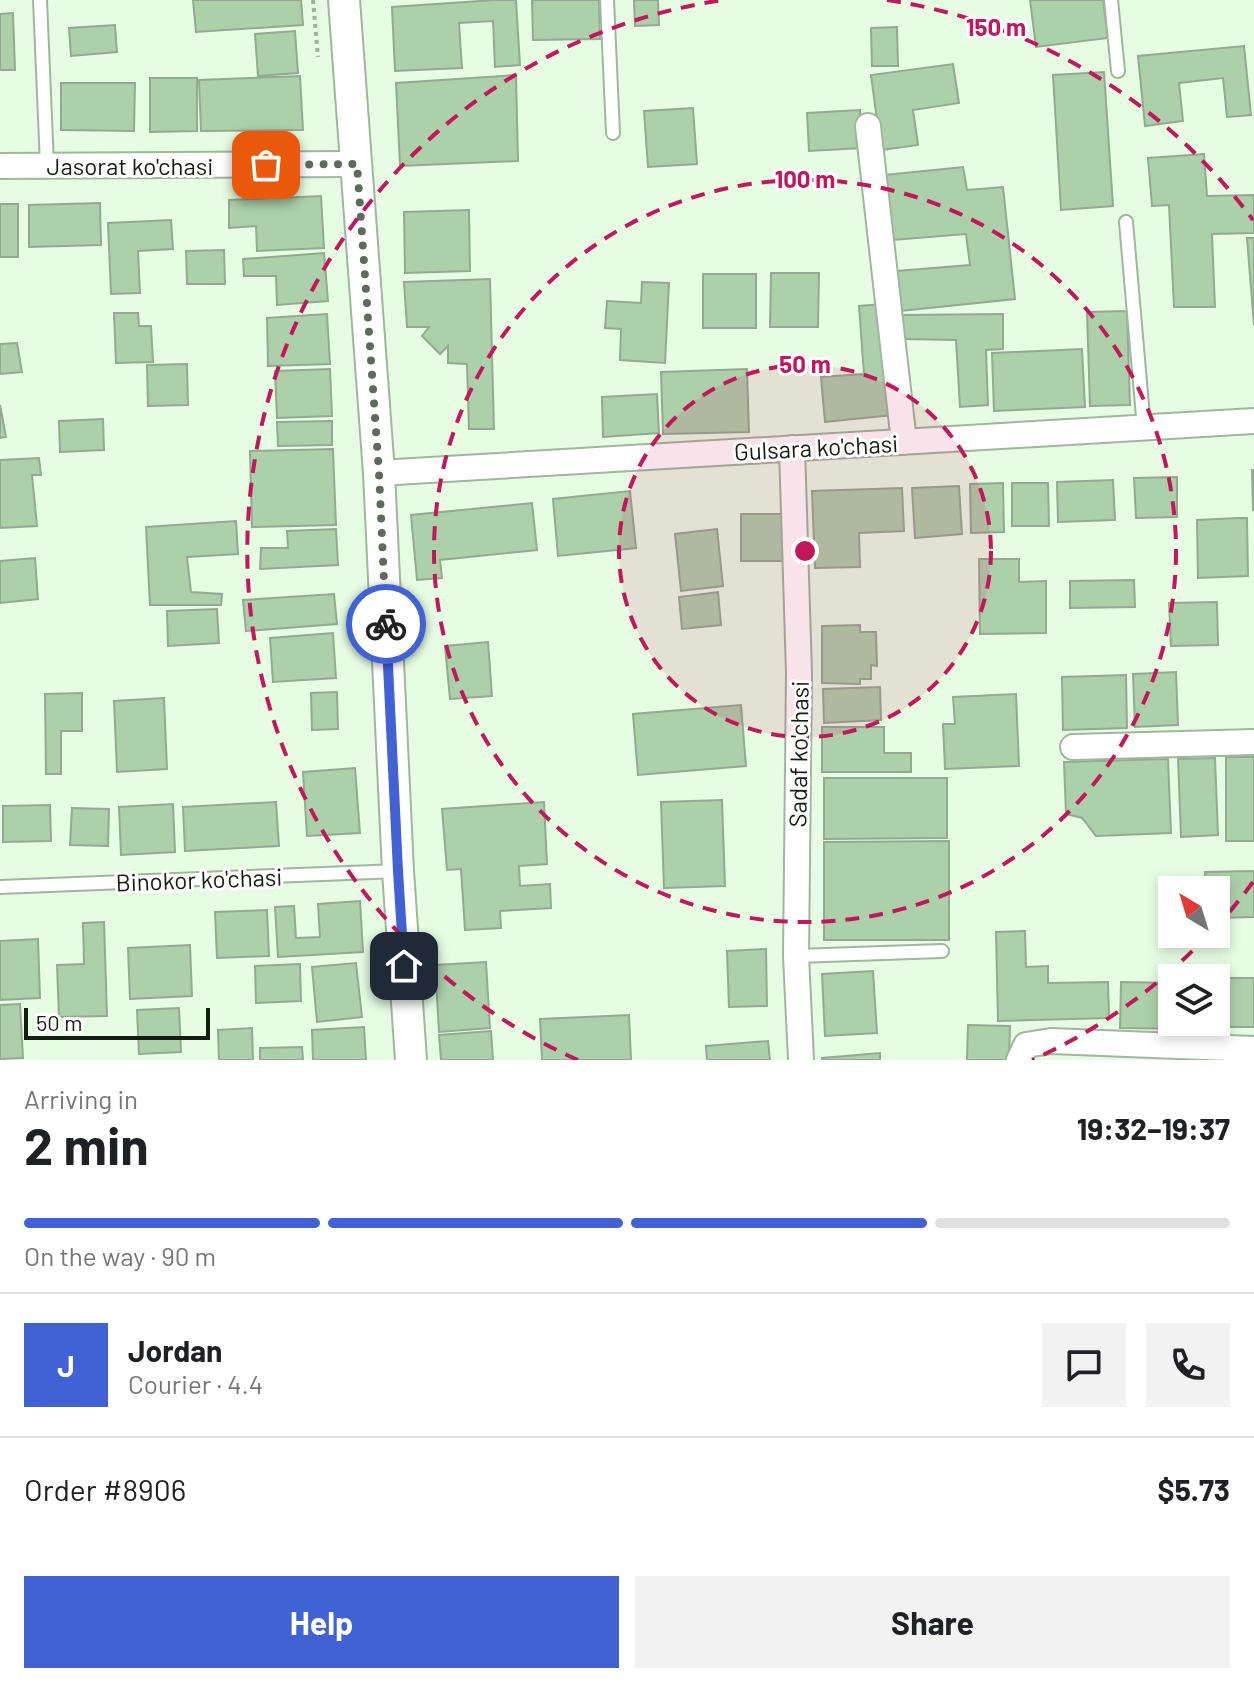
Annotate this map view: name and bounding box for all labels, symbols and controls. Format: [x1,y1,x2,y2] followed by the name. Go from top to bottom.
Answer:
[966,12,1026,41] text: 150 m
[232,131,300,199] pin
[244,143,288,187] icon: bag
[47,151,213,180] street label: Jasorat ko'chasi
[775,164,835,193] text: 100 m
[779,349,831,378] text: 50 m
[733,428,899,466] street label: Gulsara ko'chasi
[791,537,819,565] centre of rings
[346,584,426,664] courier
[364,602,408,646] icon: bike
[782,680,814,828] street label: Sadaf ko'chasi
[115,862,283,896] street label: Binokor ko'chasi
[1158,876,1230,948] north arrow
[1158,876,1230,1036] map controls
[370,932,438,1000] pin
[382,944,426,988] icon: home
[1158,964,1230,1036] button: layers
[24,1004,210,1040] scale bar
[36,1009,82,1035] text: 50 m
[24,1083,138,1114] text: Arriving in
[1077,1110,1230,1146] text: 19:32–19:37
[24,1113,149,1175] text: 2 min
[24,1240,216,1271] text: On the way · 90 m
[1042,1323,1126,1407] button: chat
[1146,1323,1230,1407] button: phone
[128,1332,223,1368] text: Jordan
[57,1347,75,1383] text: J
[128,1368,263,1399] text: Courier · 4.4
[24,1471,186,1507] text: Order #8906
[1157,1471,1230,1507] text: $5.73
[24,1576,619,1668] button: Help
[635,1576,1230,1668] button: Share

